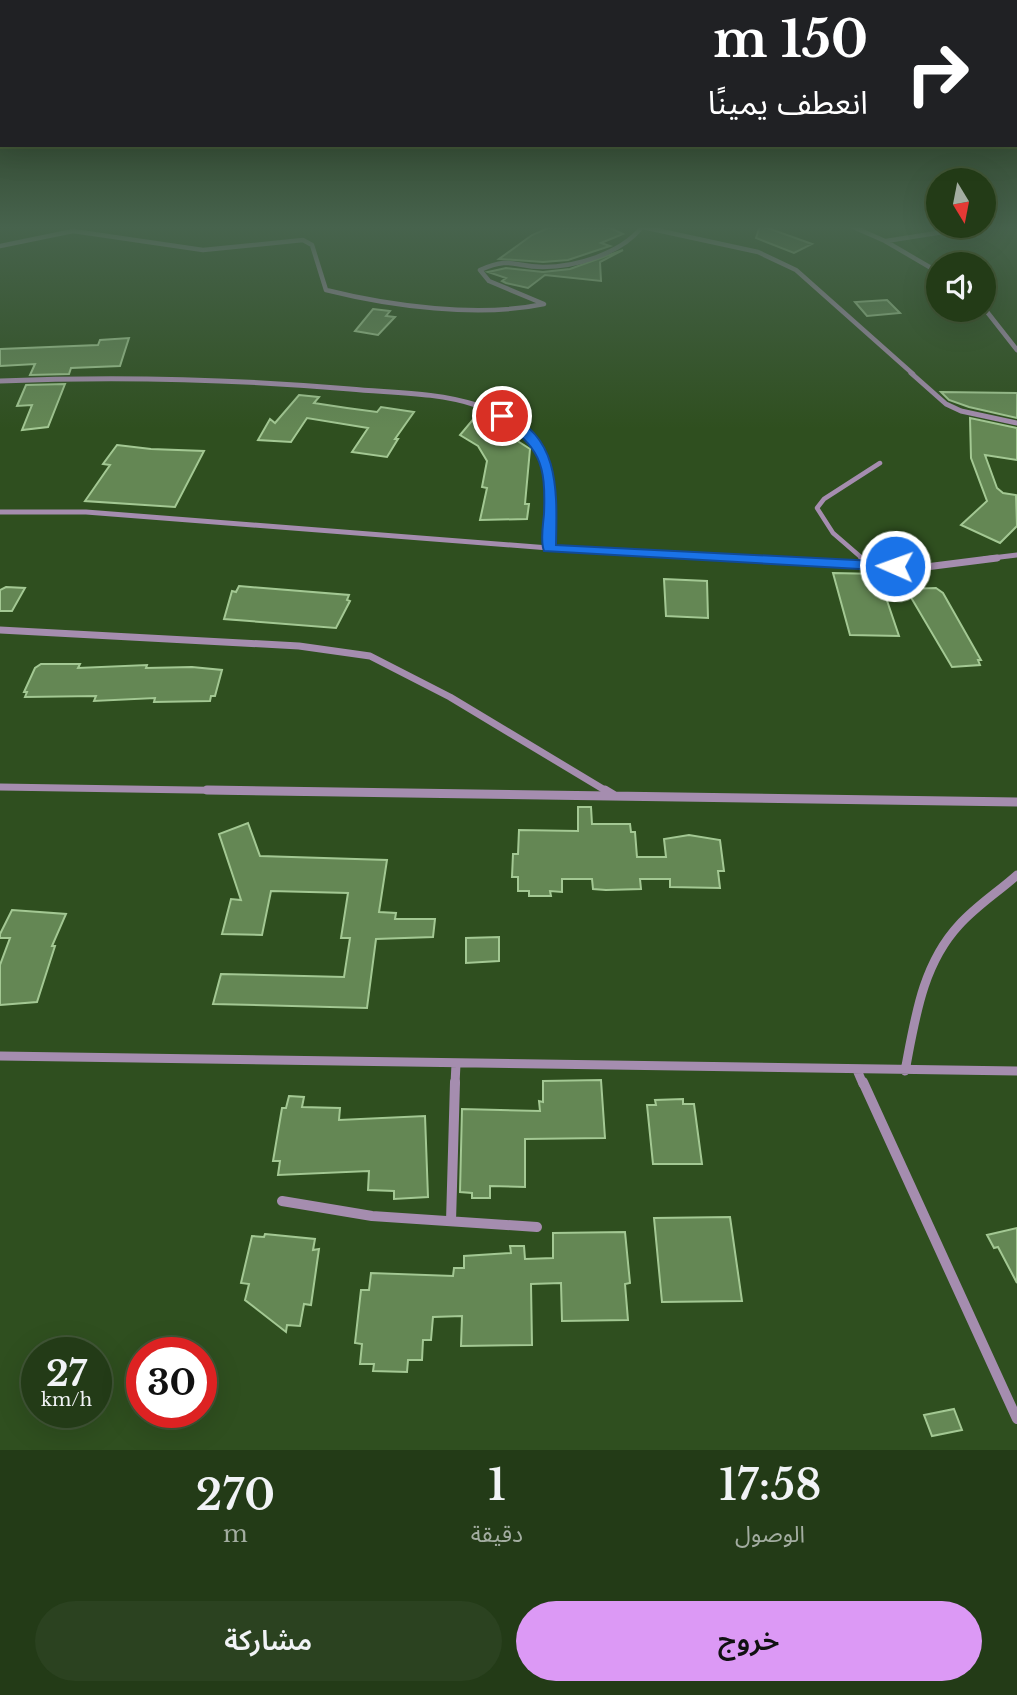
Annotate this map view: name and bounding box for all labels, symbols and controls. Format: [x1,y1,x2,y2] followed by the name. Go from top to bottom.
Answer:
[713,9,868,70] text: 150 m
[892,28,983,119] icon: right
[708,83,868,123] text: انعطف يمينًا
[926,168,996,238] north arrow
[926,168,996,322] map controls
[926,252,996,322] button: sound
[472,386,532,446] pin
[483,397,521,435] icon: arrive
[858,529,932,603] position arrow
[126,1337,217,1428] speed limit sign: 30
[46,1352,87,1395] text: 27
[41,1389,92,1411] text: km/h
[488,1459,506,1511] text: 1
[719,1459,821,1511] text: 17:58
[196,1469,275,1521] text: 270
[223,1520,248,1548] text: m
[471,1520,523,1548] text: دقيقة
[735,1520,805,1548] text: الوصول
[35,1601,502,1681] button: مشاركة
[516,1601,982,1681] button: خروج

